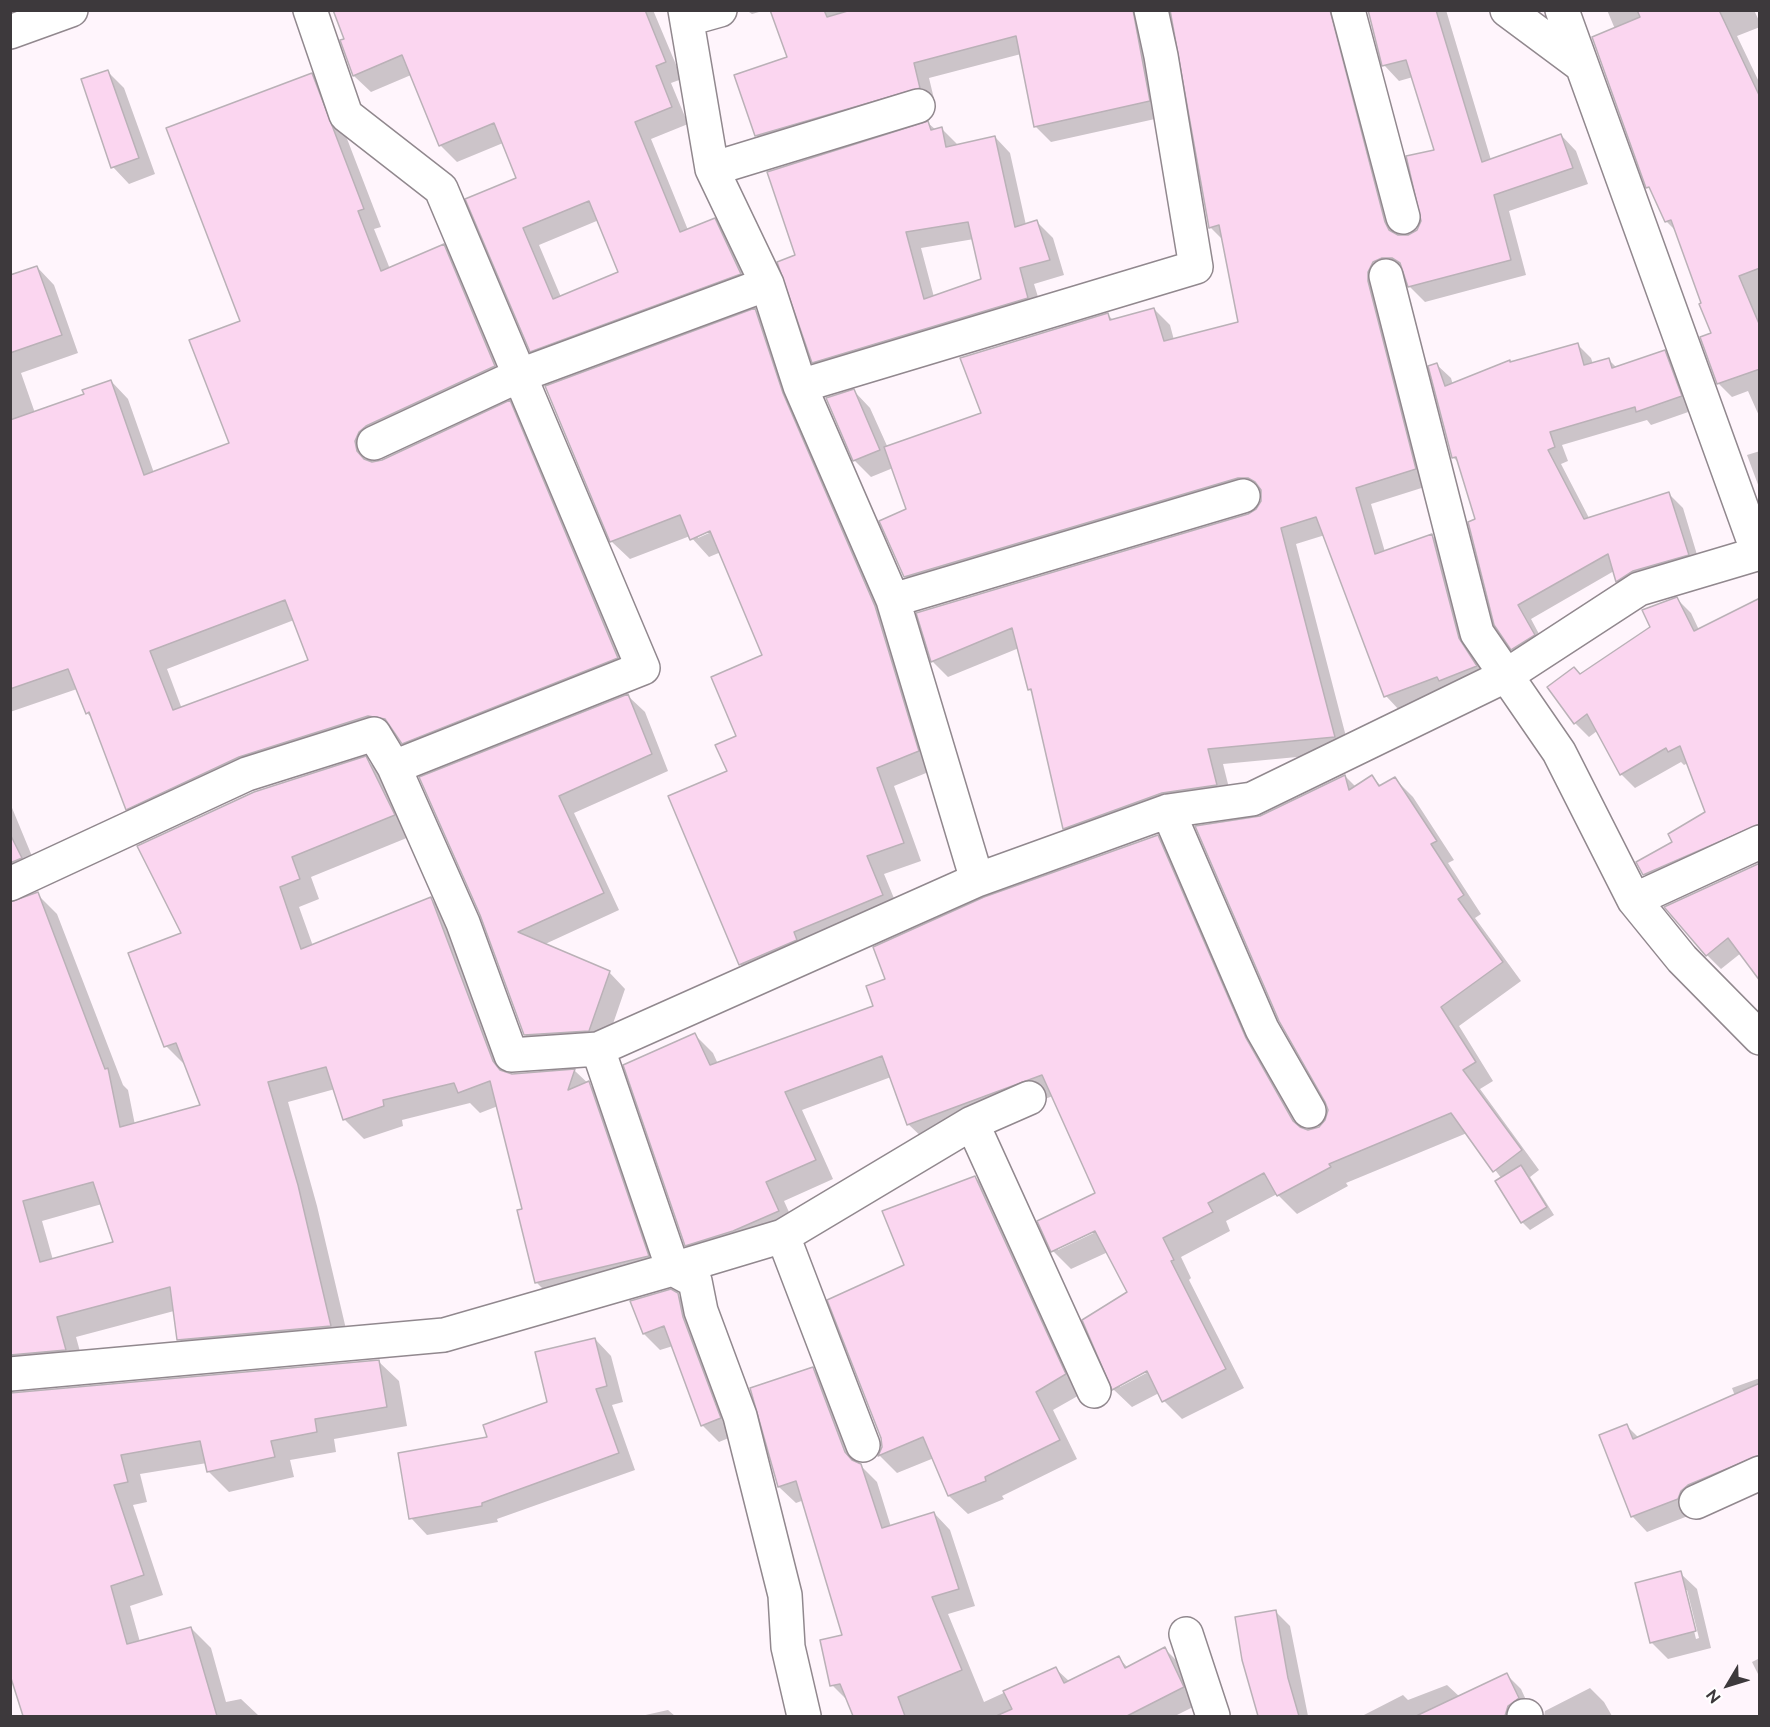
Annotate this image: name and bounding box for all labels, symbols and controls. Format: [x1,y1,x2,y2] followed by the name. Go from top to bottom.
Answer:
[1698,1655,1758,1715] north arrow
[1702,1686,1725,1707] text: N

